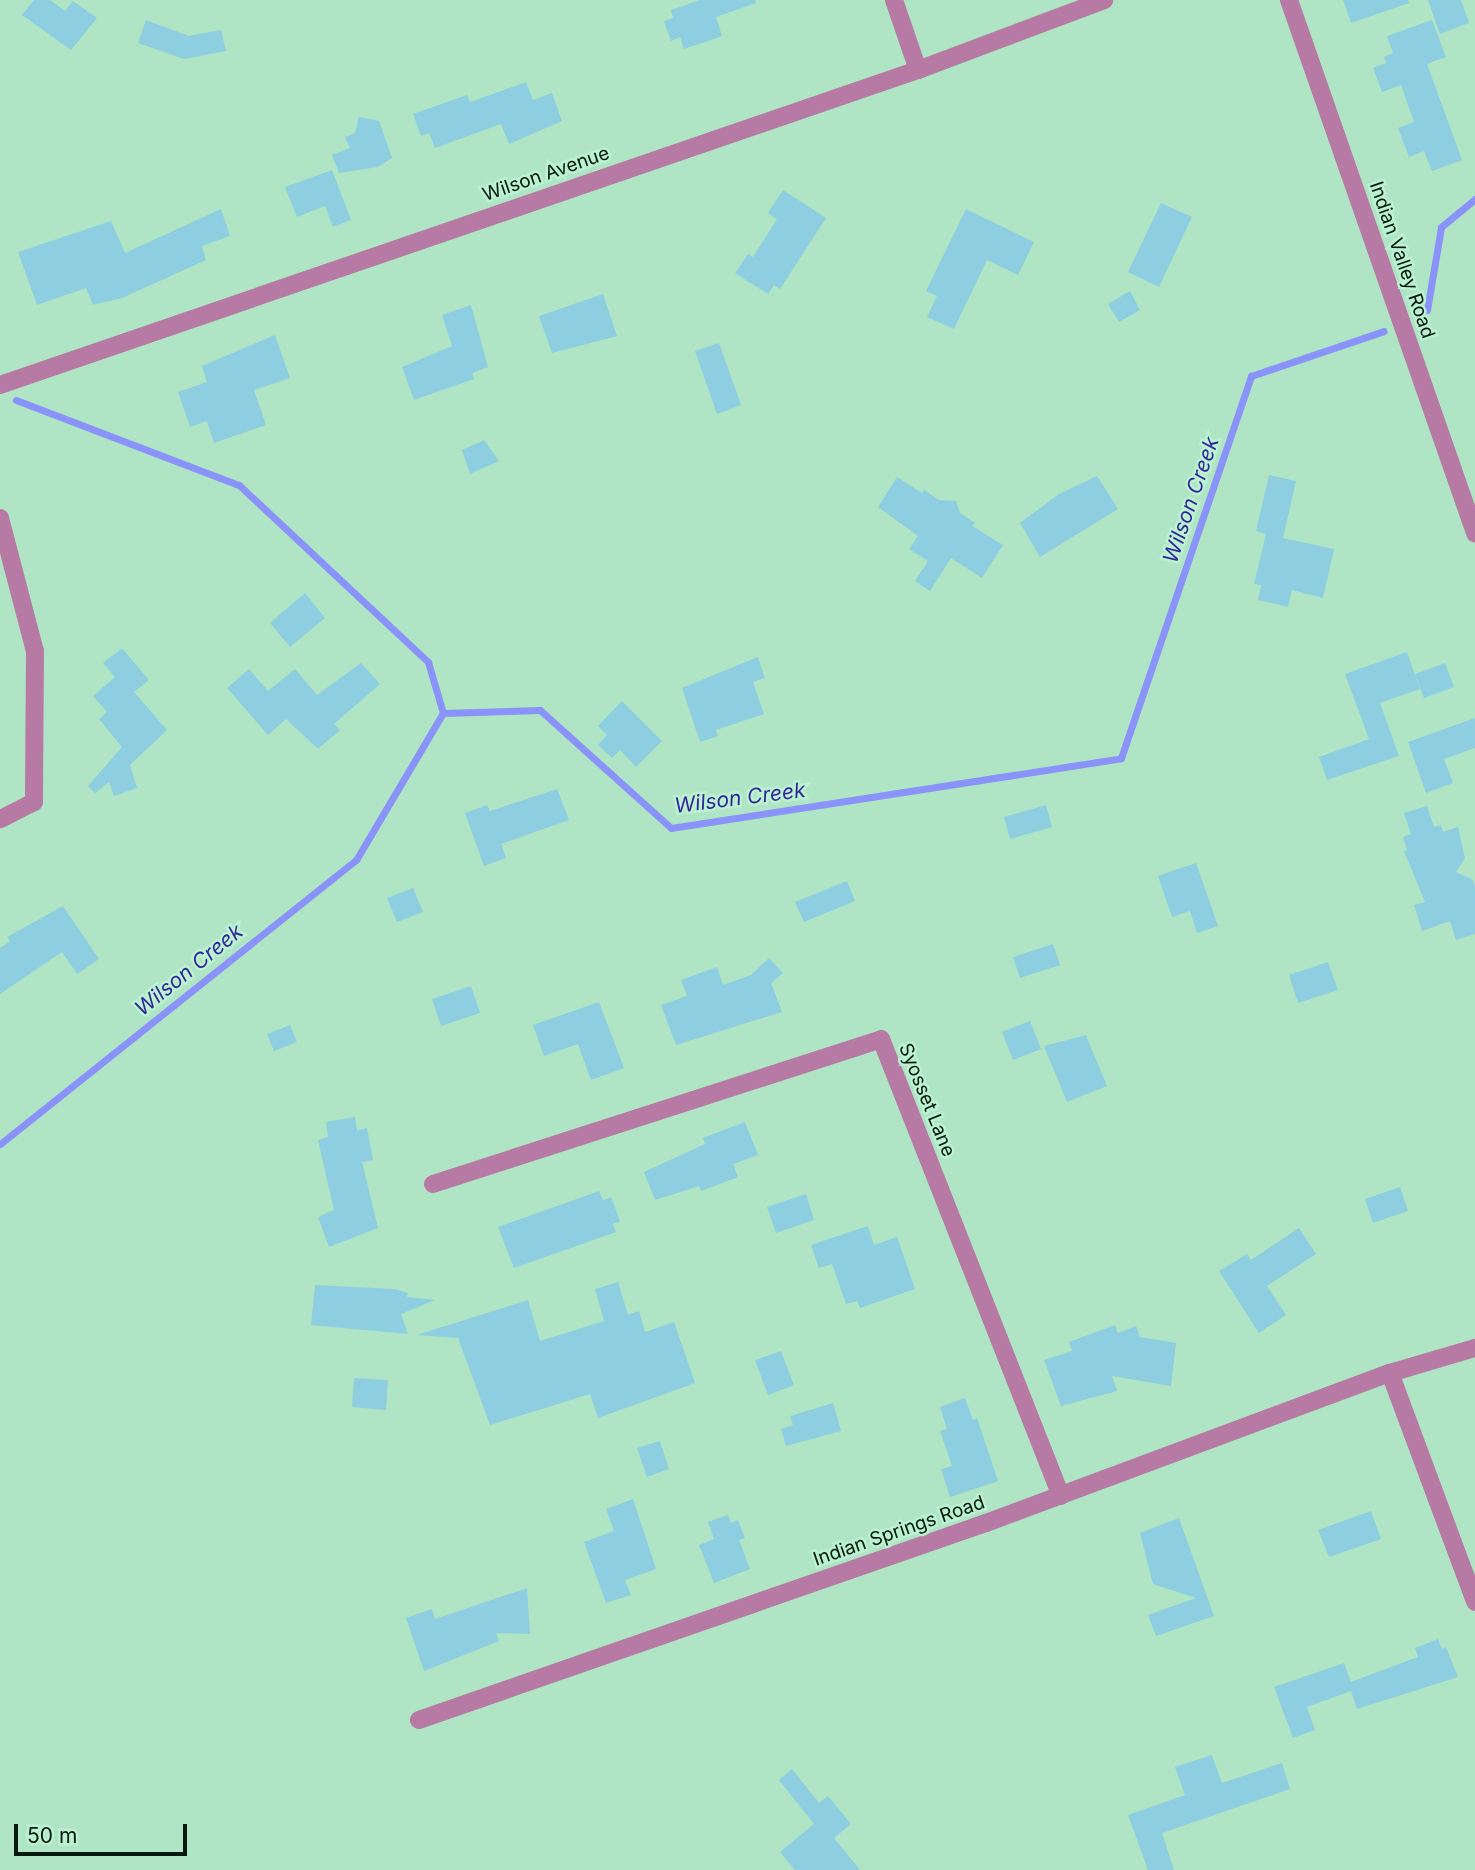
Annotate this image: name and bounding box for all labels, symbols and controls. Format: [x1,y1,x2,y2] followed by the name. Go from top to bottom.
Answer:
[480,142,612,206] street label: Wilson Avenue
[1364,179,1440,341] street label: Indian Valley Road
[1158,434,1224,566] water label: Wilson Creek
[673,777,807,819] water label: Wilson Creek
[130,919,248,1021] water label: Wilson Creek
[894,1040,960,1160] street label: Syosset Lane
[810,1491,988,1571] street label: Indian Springs Road
[18,1811,191,1855] scale bar
[27,1823,77,1848] text: 50 m

